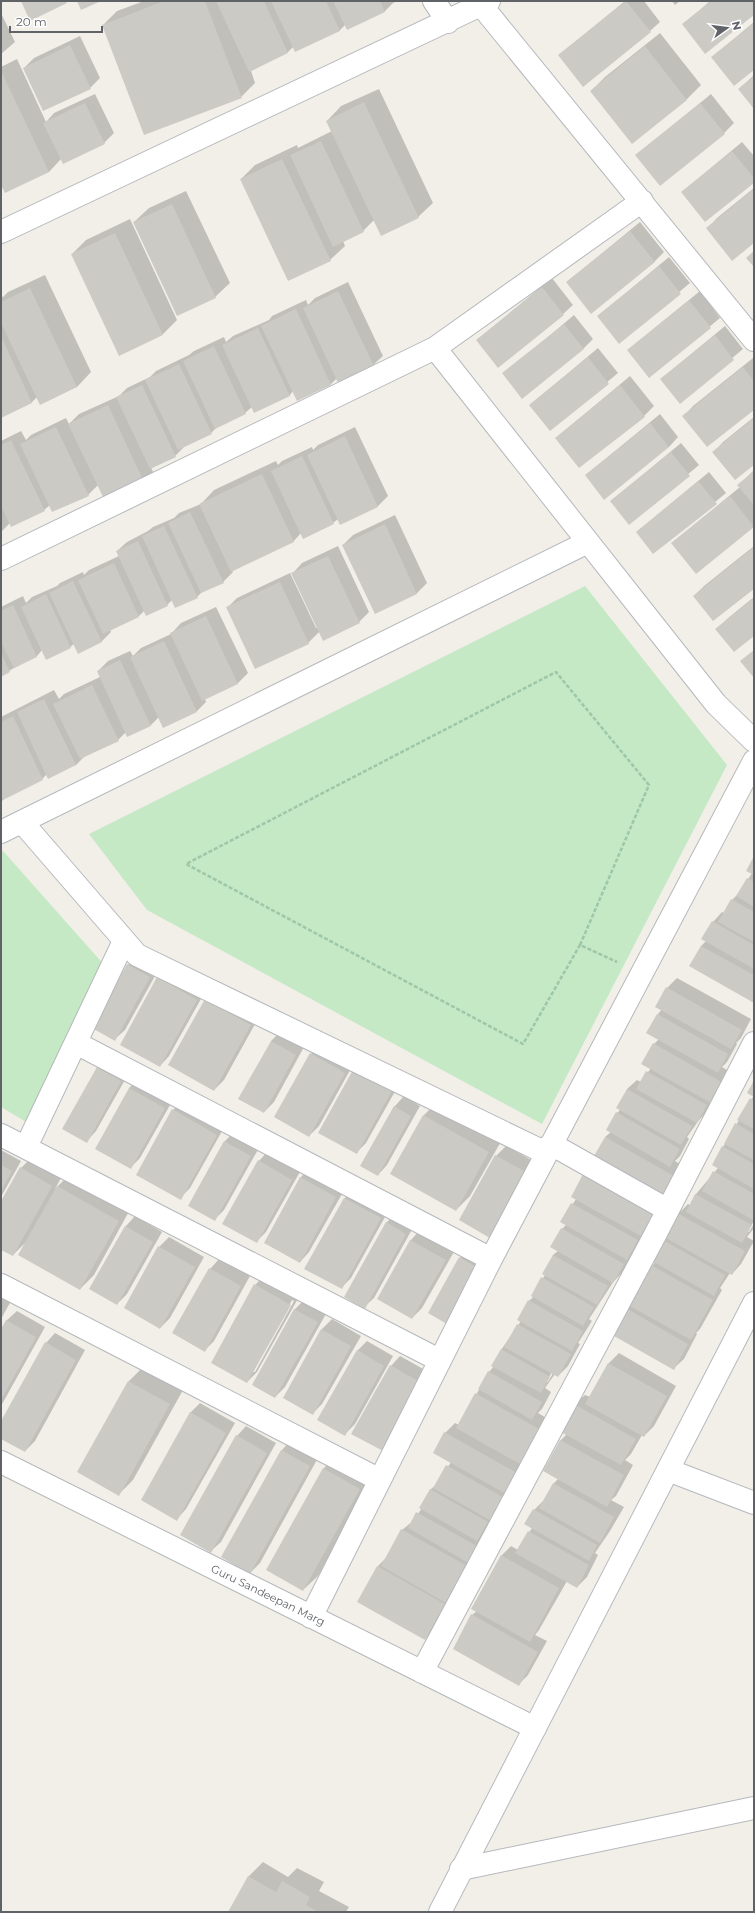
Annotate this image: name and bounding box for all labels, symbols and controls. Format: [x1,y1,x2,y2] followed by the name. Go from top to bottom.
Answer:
[10,8,102,34] scale bar
[707,8,747,48] north arrow
[16,14,47,29] text: 20 m
[729,20,745,32] text: N
[209,1561,327,1629] street label: Guru Sandeepan Marg

